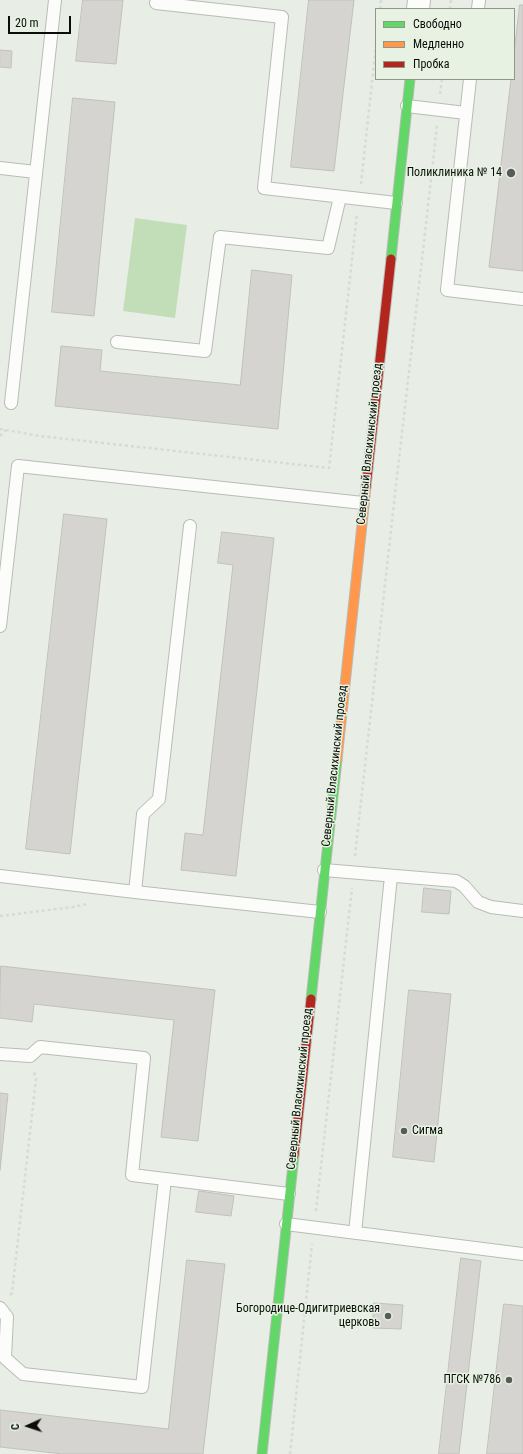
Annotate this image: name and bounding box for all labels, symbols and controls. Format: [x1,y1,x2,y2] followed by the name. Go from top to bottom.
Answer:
[10,8,73,34] scale bar
[375,8,515,80] legend
[15,16,39,30] text: 20 m
[413,17,462,31] text: Свободно
[413,37,464,51] text: Медленно
[413,57,450,71] text: Пробка
[407,166,502,180] place label: Поликлиника № 14
[505,167,517,179] marker: Поликлиника № 14
[354,362,386,526] street label: Северный Власихинский проезд
[319,684,351,848] street label: Северный Власихинский проезд
[284,1007,316,1171] street label: Северный Власихинский проезд
[412,1124,443,1138] place label: Сигма
[399,1126,409,1136] marker: Сигма
[236,1302,380,1330] place label: Богородице-Одигитриевская церковь
[383,1311,393,1321] marker: Богородице-Одигитриевская церковь
[443,1373,501,1387] place label: ПГСК №786
[504,1375,514,1385] marker: ПГСК №786
[8,1406,48,1446] north arrow
[9,1423,22,1430] text: С

